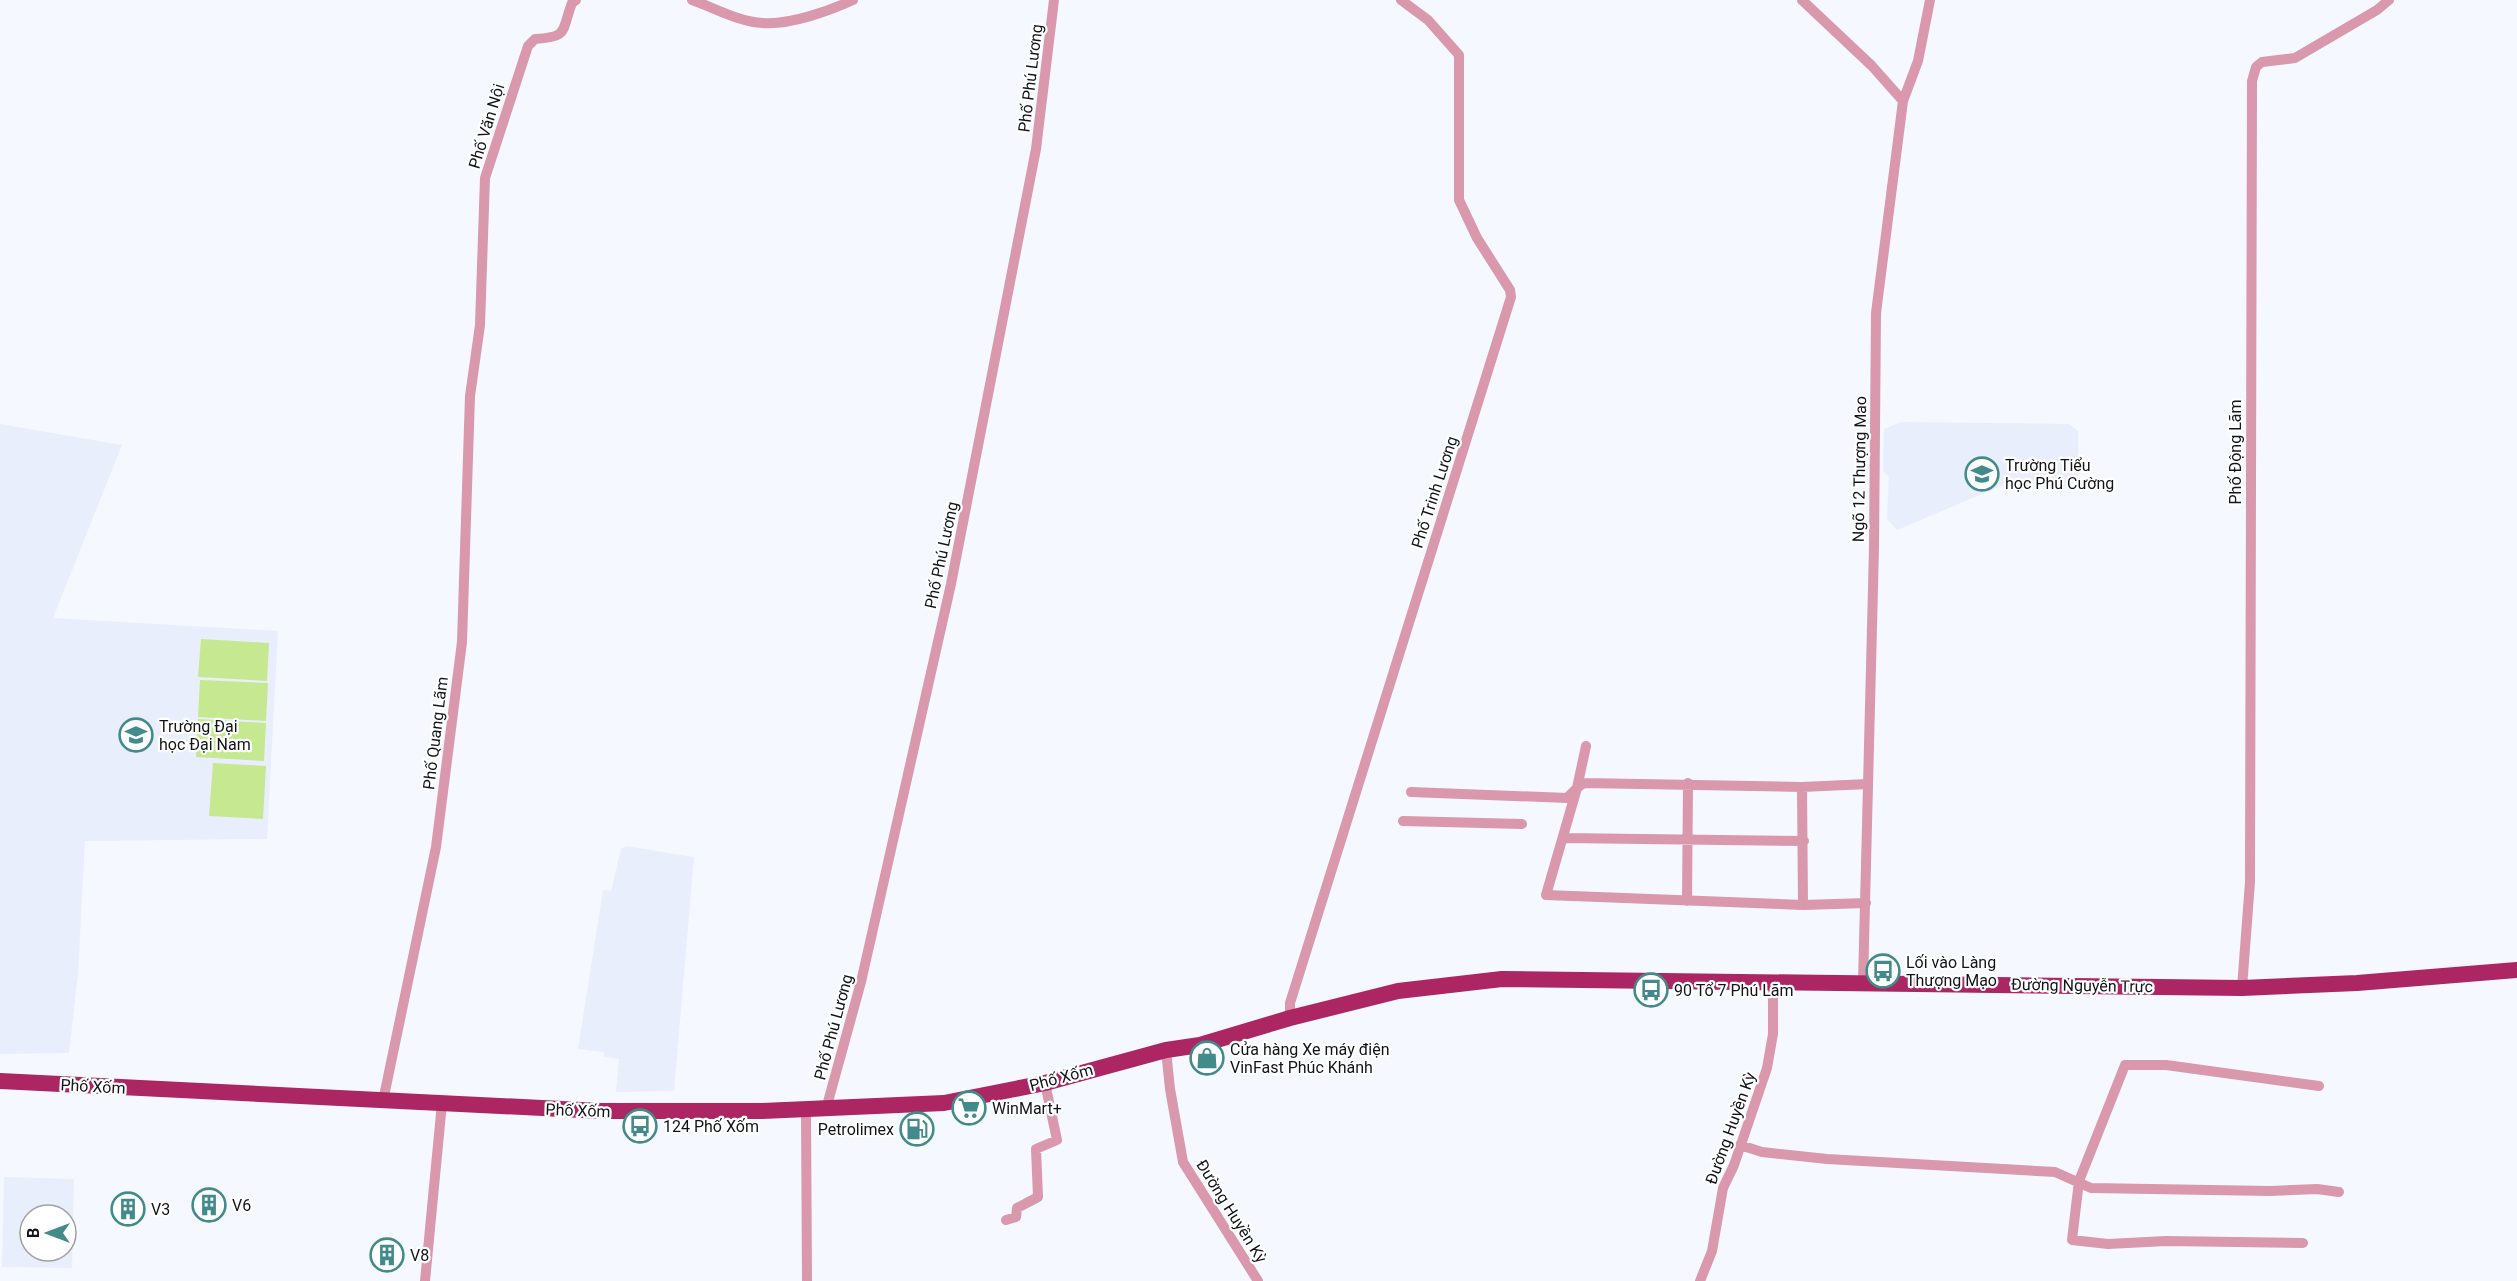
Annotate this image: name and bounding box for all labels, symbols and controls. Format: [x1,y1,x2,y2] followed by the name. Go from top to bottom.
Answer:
[1014,23,1047,133] street label: Phố Phú Lương
[465,81,508,171] street label: Phố Văn Nội
[1849,396,1870,542] street label: Ngõ 12 Thượng Mao
[2226,400,2245,505] street label: Phố Động Lãm
[1407,434,1462,551] street label: Phố Trinh Lương
[1964,456,2000,492] school or university icon: Trường Tiểu học Phú Cường
[2005,456,2114,493] place label: Trường Tiểu học Phú Cường
[921,500,962,610] street label: Phố Phú Lương
[419,675,452,791] street label: Phố Quang Lãm
[118,717,154,753] school or university icon: Trường Đại học Đại Nam
[159,717,251,754] place label: Trường Đại học Đại Nam
[1865,953,1901,989] bus stop icon: Lối vào Làng Thượng Mạo
[1906,953,1997,990] place label: Lối vào Làng Thượng Mạo
[810,972,857,1082] street label: Phố Phú Lương
[1633,972,1669,1008] bus stop icon: 90 Tổ 7 Phú Lãm
[2011,975,2153,996] street label: Đường Nguyễn Trực
[1674,981,1794,1000] place label: 90 Tổ 7 Phú Lãm
[1189,1040,1225,1076] shop icon: Cửa hàng Xe máy điện VinFast Phúc Khánh
[1230,1040,1390,1077] place label: Cửa hàng Xe máy điện VinFast Phúc Khánh
[1027,1060,1095,1095] street label: Phố Xốm
[1701,1069,1760,1187] street label: Đường Huyền Kỳ
[60,1075,126,1098] street label: Phố Xốm
[951,1090,987,1126] supermarket icon: WinMart+
[992,1099,1062,1118] place label: WinMart+
[545,1100,611,1121] street label: Phố Xốm
[622,1108,658,1144] bus stop icon: 124 Phố Xốm
[899,1111,935,1147] fuel station icon: Petrolimex
[663,1117,759,1136] place label: 124 Phố Xốm
[818,1120,894,1139] place label: Petrolimex
[1192,1156,1271,1267] street label: Đường Huyền Kỳ
[191,1187,227,1223] building icon: V6
[110,1191,146,1227] building icon: V3
[232,1196,251,1215] place label: V6
[151,1200,170,1219] place label: V3
[18,1203,78,1263] north arrow
[24,1228,43,1238] text: B
[369,1237,405,1273] building icon: V8
[410,1246,429,1265] place label: V8

